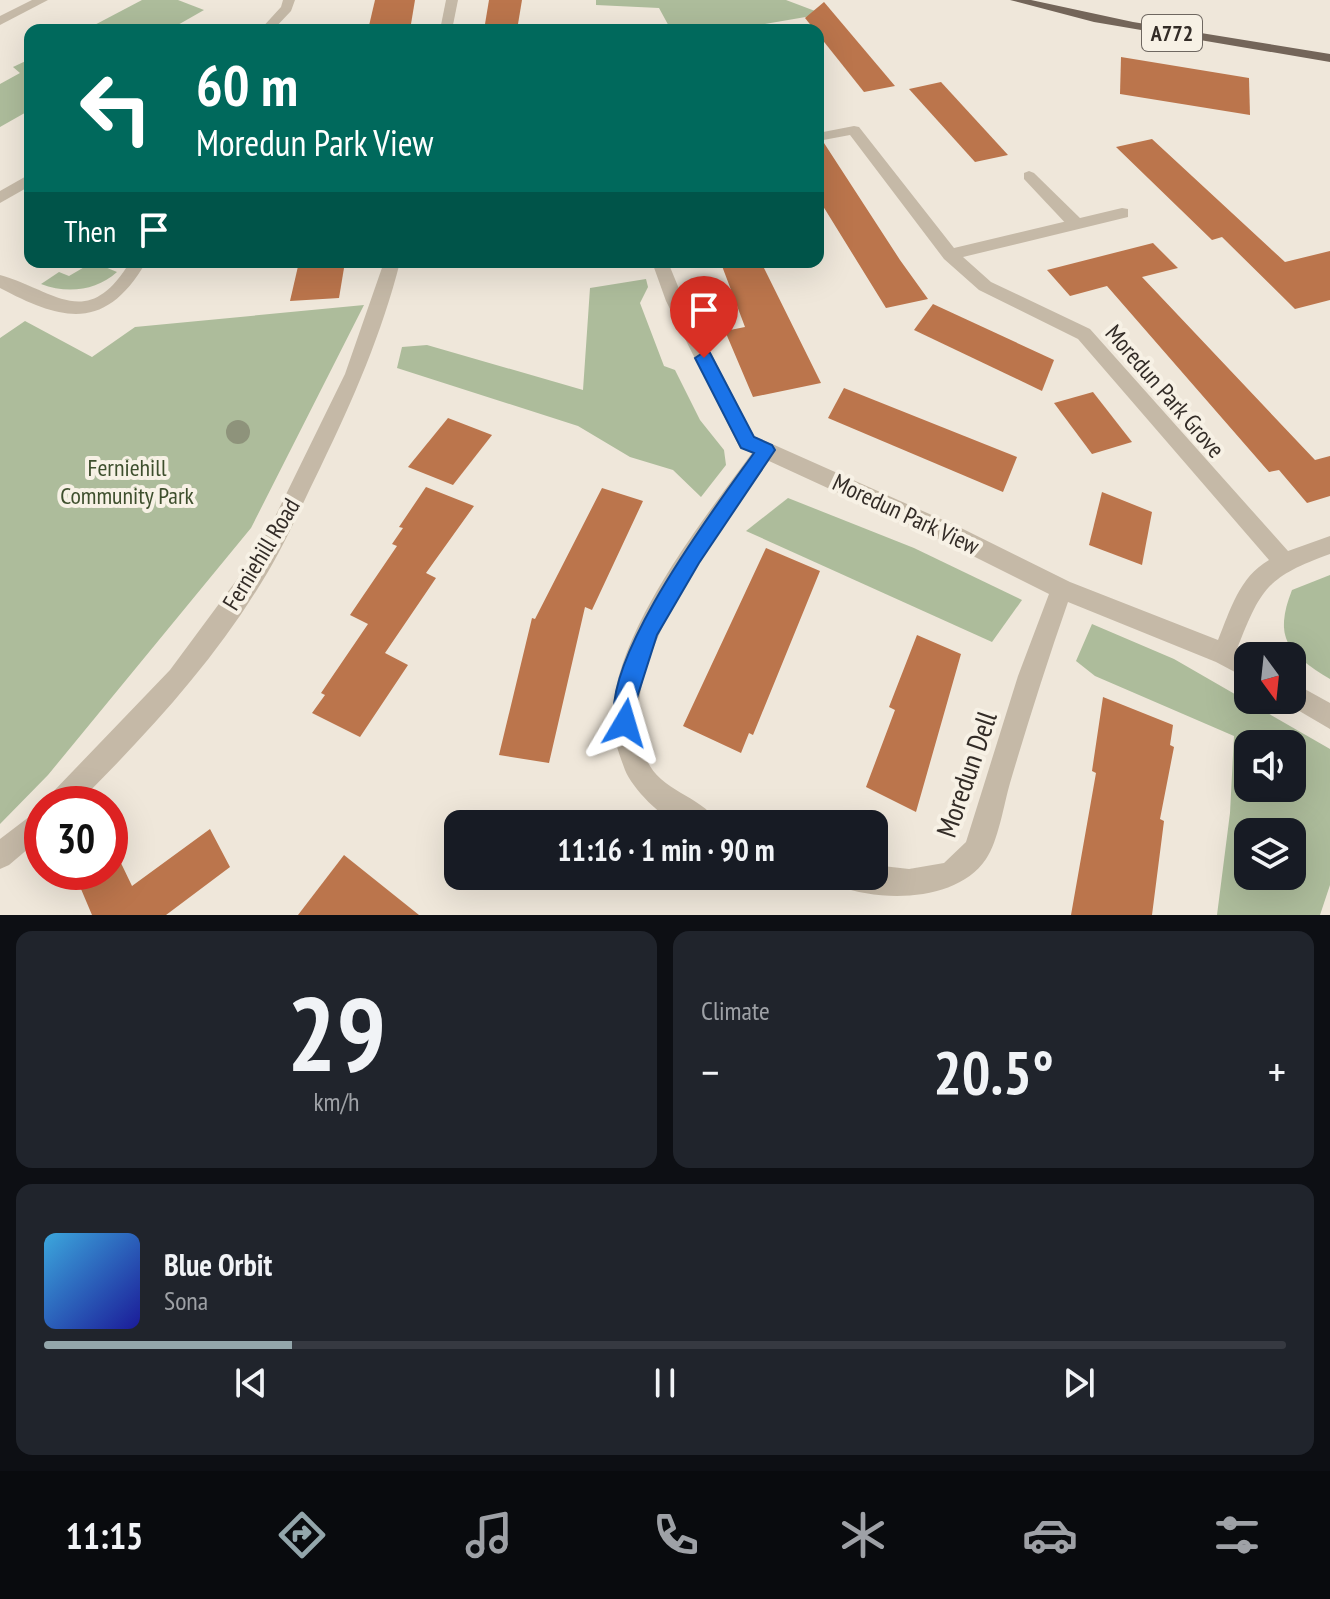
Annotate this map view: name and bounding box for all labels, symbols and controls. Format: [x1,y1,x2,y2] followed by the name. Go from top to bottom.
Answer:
[1142,15,1202,51] road number: A772
[196,49,298,121] text: 60 m
[64,56,168,160] icon: left
[196,119,434,166] text: Moredun Park View
[132,208,176,252] icon: arrive
[64,211,116,250] text: Then
[670,276,738,358] pin
[682,288,726,332] icon: arrive
[1099,318,1231,464] street label: Moredun Park Grove
[60,452,194,511] park label: Ferniehill Community Park
[828,466,985,562] street label: Moredun Park View
[216,492,306,616] street label: Ferniehill Road
[1234,642,1306,714] north arrow
[1234,642,1306,890] map controls
[583,681,667,765] position arrow
[927,706,1005,842] street label: Moredun Dell
[1234,730,1306,802] button: sound
[24,786,128,890] speed limit sign: 30
[1234,818,1306,890] button: layers
[557,830,775,869] text: 11:16 · 1 min · 90 m
[287,965,386,1100] text: 29
[701,994,770,1027] text: Climate
[933,1033,1054,1111] text: 20.5°
[701,1043,719,1100] text: −
[1268,1043,1286,1100] text: +
[313,1085,360,1118] text: km/h
[164,1245,272,1284] text: Blue Orbit
[164,1284,208,1317] text: Sona
[229,1361,273,1405] icon: previous
[643,1361,687,1405] icon: pause
[1057,1361,1101,1405] icon: next
[274,1507,330,1563] icon: directions
[461,1507,517,1563] icon: music
[648,1507,704,1563] icon: phone
[835,1507,891,1563] icon: climate
[1022,1507,1078,1563] icon: car
[1209,1507,1265,1563] icon: filters
[65,1512,143,1559] text: 11:15

